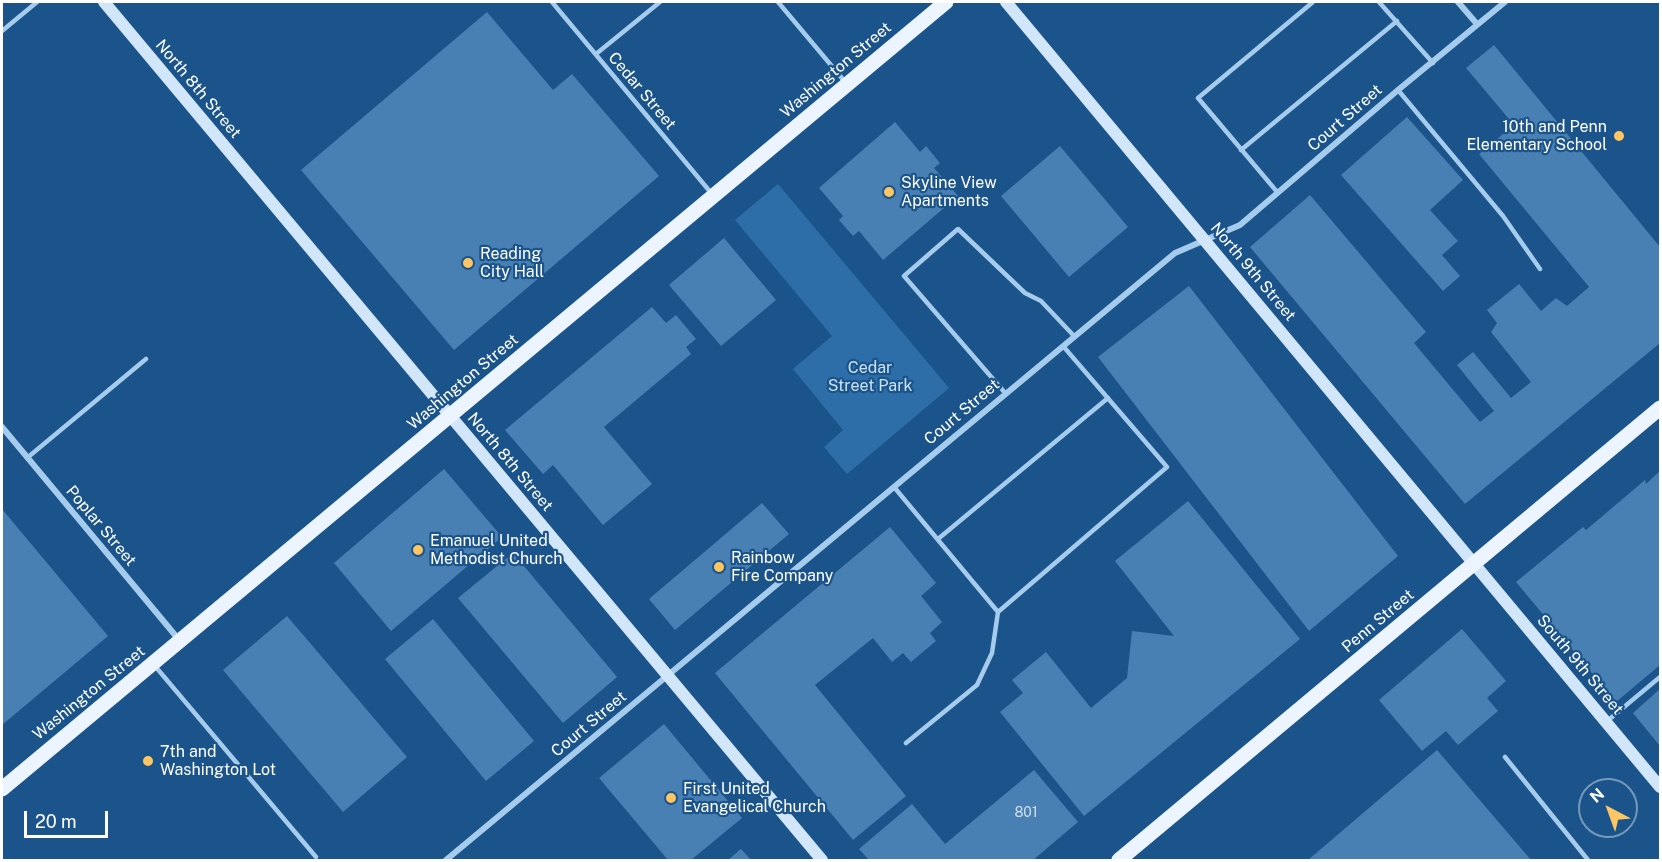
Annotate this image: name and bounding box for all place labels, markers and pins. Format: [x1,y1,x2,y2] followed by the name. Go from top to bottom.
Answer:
[1467,117,1607,155] place label: 10th and Penn Elementary School
[1612,129,1626,143] marker: 10th and Penn Elementary School
[901,173,997,211] place label: Skyline View Apartments
[882,185,896,199] marker: Skyline View Apartments
[480,244,544,282] place label: Reading City Hall
[461,256,475,270] marker: Reading City Hall
[430,531,562,569] place label: Emanuel United Methodist Church
[411,543,425,557] marker: Emanuel United Methodist Church
[731,548,833,586] place label: Rainbow Fire Company
[712,560,726,574] marker: Rainbow Fire Company
[160,742,276,780] place label: 7th and Washington Lot
[141,754,155,768] marker: 7th and Washington Lot
[683,779,826,817] place label: First United Evangelical Church
[664,791,678,805] marker: First United Evangelical Church

